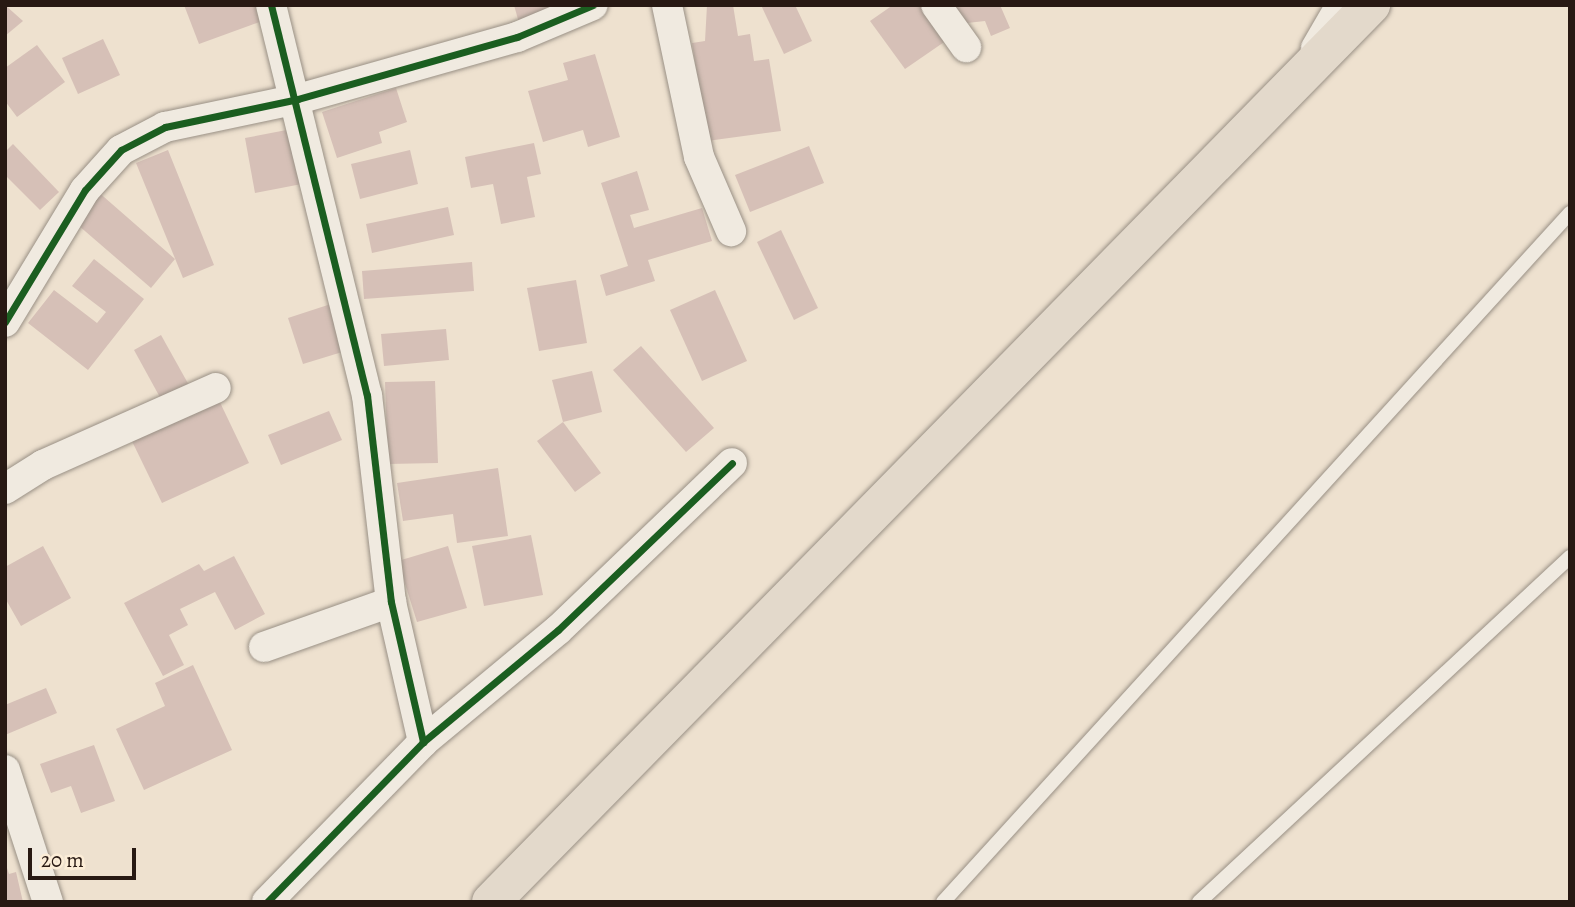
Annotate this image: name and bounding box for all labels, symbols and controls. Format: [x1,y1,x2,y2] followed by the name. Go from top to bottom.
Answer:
[32,834,140,878] scale bar
[41,846,84,874] text: 20 m

